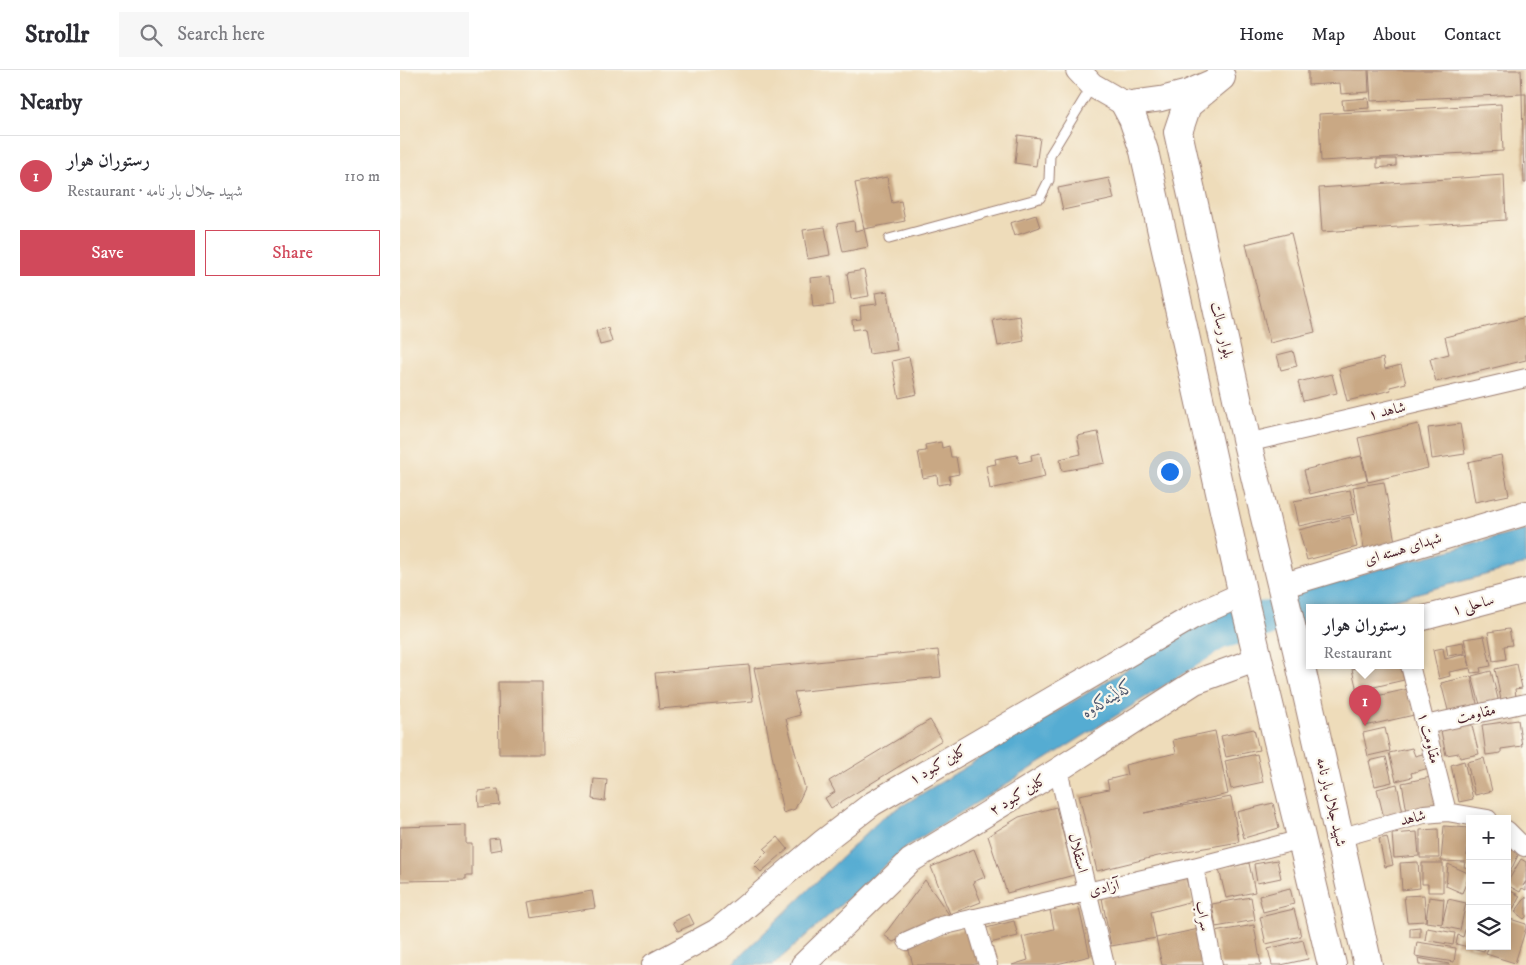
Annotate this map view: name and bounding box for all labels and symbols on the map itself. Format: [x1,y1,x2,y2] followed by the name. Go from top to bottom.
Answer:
[1206,300,1238,360] street label: بلوار رسالت
[1366,397,1408,425] street label: شاهد ۱
[1157,459,1183,485] your location
[1362,528,1444,570] street label: شهدای هسته ای
[1450,590,1496,621] street label: ساحلی ۱
[1078,675,1138,722] water label: کەڵینەکەوە
[1349,685,1381,726] pin: 1
[1454,700,1498,728] street label: مقاومت
[1413,710,1445,766] street label: مقاومت ۱
[906,741,970,789] street label: کلین کبود ۱
[1312,756,1350,848] street label: شهید جلال بار نامه
[986,770,1050,820] street label: کلین کبود ۲
[1398,806,1428,830] street label: شاهد
[1064,831,1092,875] street label: استقلال
[1087,875,1123,901] street label: آزادی
[1191,899,1215,933] street label: سراب

